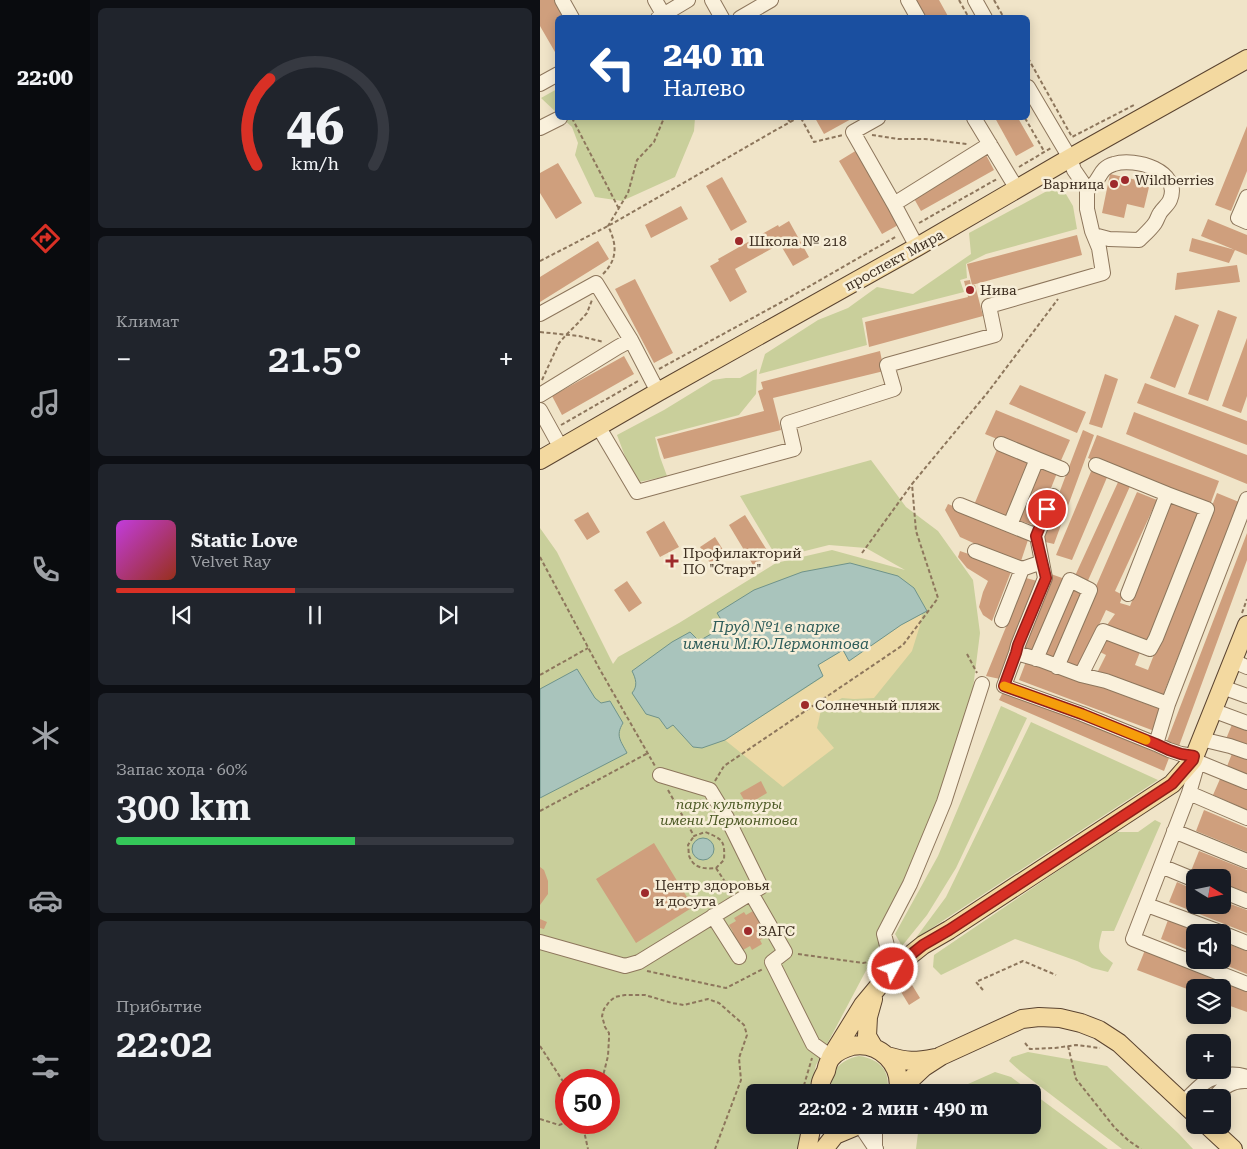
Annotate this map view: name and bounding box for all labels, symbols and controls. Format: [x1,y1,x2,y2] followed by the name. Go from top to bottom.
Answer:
[663,34,764,75] text: 240 m
[580,35,645,100] icon: left
[17,65,73,90] text: 22:00
[663,76,746,101] text: Налево
[286,96,344,157] text: 46
[291,153,339,174] text: km/h
[1135,172,1214,188] place label: Wildberries
[1119,174,1131,186] marker: Wildberries
[1043,176,1104,192] place label: Варница
[1108,178,1120,190] marker: Варница
[28,221,63,256] icon: directions
[842,226,947,294] street label: проспект Мира
[749,233,847,249] place label: Школа № 218
[733,235,745,247] marker: Школа № 218
[980,282,1017,298] place label: Нива
[964,284,976,296] marker: Нива
[116,312,179,331] text: Климат
[268,337,362,381] text: 21.5°
[116,343,132,376] text: −
[498,343,514,376] text: +
[28,386,63,421] icon: music
[1026,488,1068,530] pin
[1033,495,1061,523] icon: arrive
[191,529,298,552] text: Static Love
[683,545,802,577] place label: Профилакторий ПО "Старт"
[28,552,63,587] icon: phone
[191,552,271,571] text: Velvet Ray
[665,554,679,568] marker: Профилакторий ПО "Старт"
[168,601,196,629] icon: previous
[301,601,329,629] icon: pause
[434,601,462,629] icon: next
[683,618,869,653] water label: Пруд №1 в парке имени М.Ю.Лермонтова
[815,697,940,713] place label: Солнечный пляж
[799,699,811,711] marker: Солнечный пляж
[28,718,63,753] icon: climate
[116,760,247,779] text: Запас хода · 60%
[116,785,251,829] text: 300 km
[660,796,798,828] park label: парк культуры имени Лермонтова
[1186,869,1231,914] north arrow
[1186,869,1231,1134] map controls
[655,877,770,909] place label: Центр здоровья и досуга
[28,883,63,918] icon: car
[639,887,651,899] marker: Центр здоровья и досуга
[758,923,795,939] place label: ЗАГС
[1186,924,1231,969] button: sound
[742,925,754,937] marker: ЗАГС
[866,942,918,994] position arrow
[1186,979,1231,1024] button: layers
[116,997,202,1016] text: Прибытие
[116,1022,212,1066] text: 22:02
[1186,1034,1231,1079] button: +
[28,1049,63,1084] icon: filters
[555,1069,620,1134] speed limit sign: 50
[1186,1089,1231,1134] button: −
[799,1097,988,1120] text: 22:02 · 2 мин · 490 m

